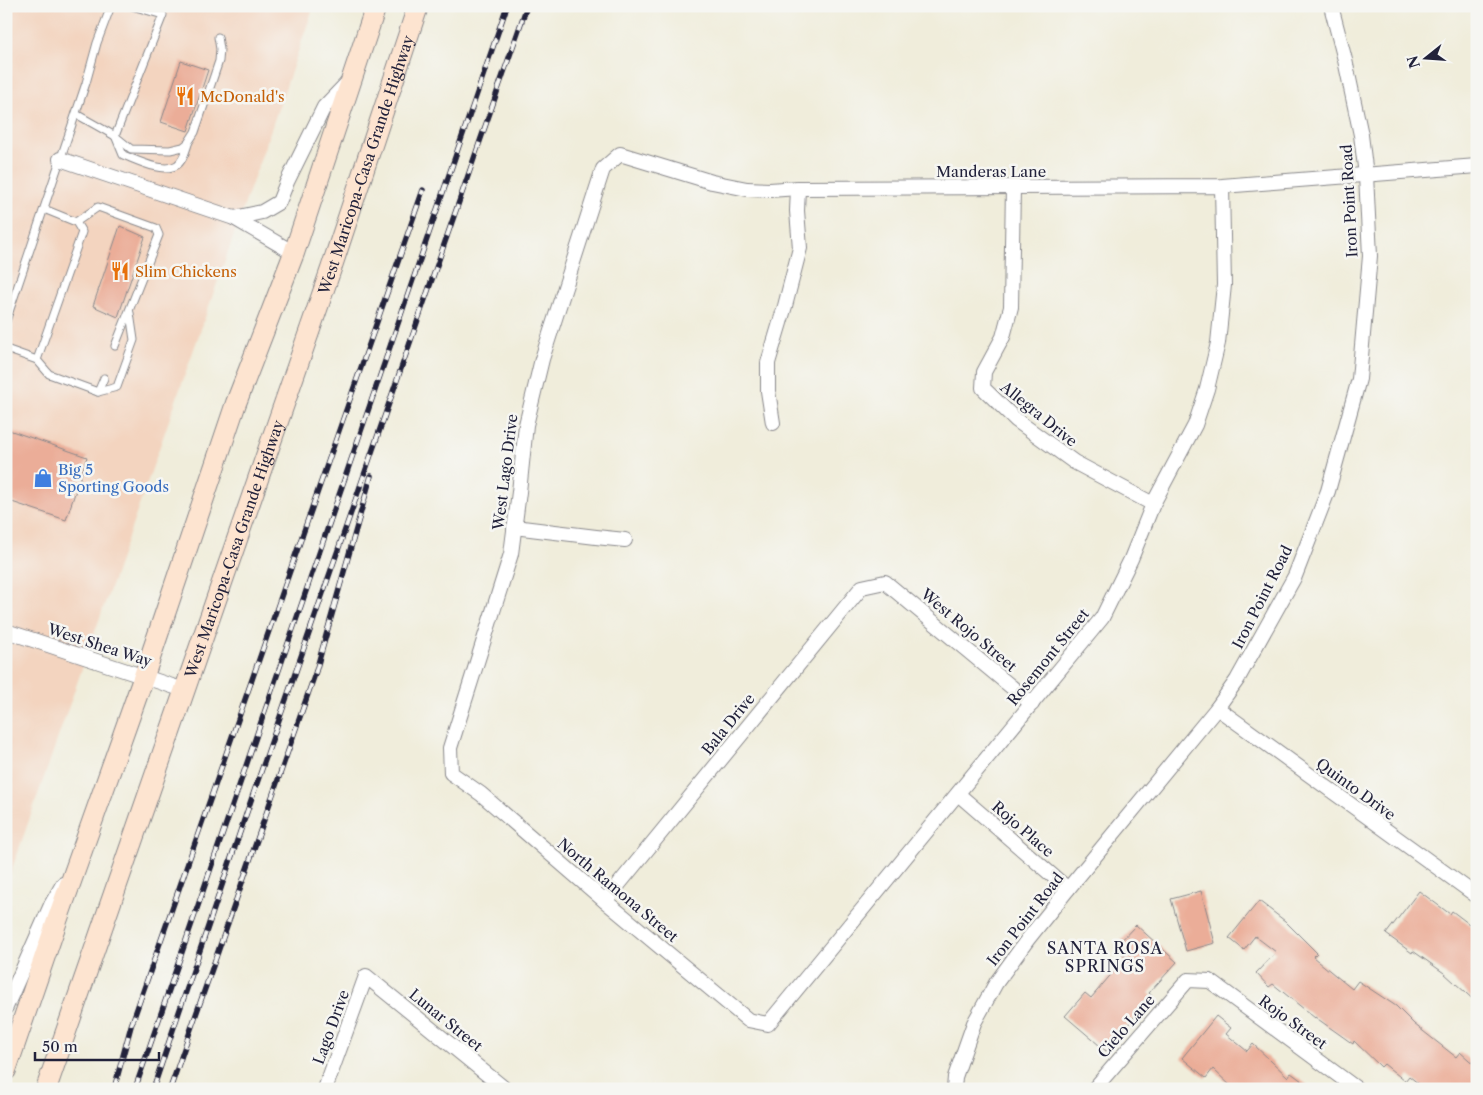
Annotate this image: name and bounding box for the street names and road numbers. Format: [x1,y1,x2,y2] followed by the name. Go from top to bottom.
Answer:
[313,32,417,298] street label: West Maricopa-Casa Grande Highway
[1337,144,1361,258] street label: Iron Point Road
[936,162,1046,181] street label: Manderas Lane
[996,377,1081,451] street label: Allegra Drive
[488,413,522,532] street label: West Lago Drive
[180,417,288,681] street label: West Maricopa-Casa Grande Highway
[1228,542,1296,652] street label: Iron Point Road
[916,584,1021,676] street label: West Rojo Street
[1003,604,1093,709] street label: Rosemont Street
[45,619,155,671] street label: West Shea Way
[697,689,759,759] street label: Bala Drive
[1313,754,1399,824] street label: Quinto Drive
[988,797,1058,861] street label: Rojo Place
[554,834,683,947] street label: North Ramona Street
[983,868,1067,970] street label: Iron Point Road
[405,985,487,1056] street label: Lunar Street
[309,987,353,1067] street label: Lago Drive
[1093,990,1159,1062] street label: Cielo Lane
[1255,991,1332,1054] street label: Rojo Street

